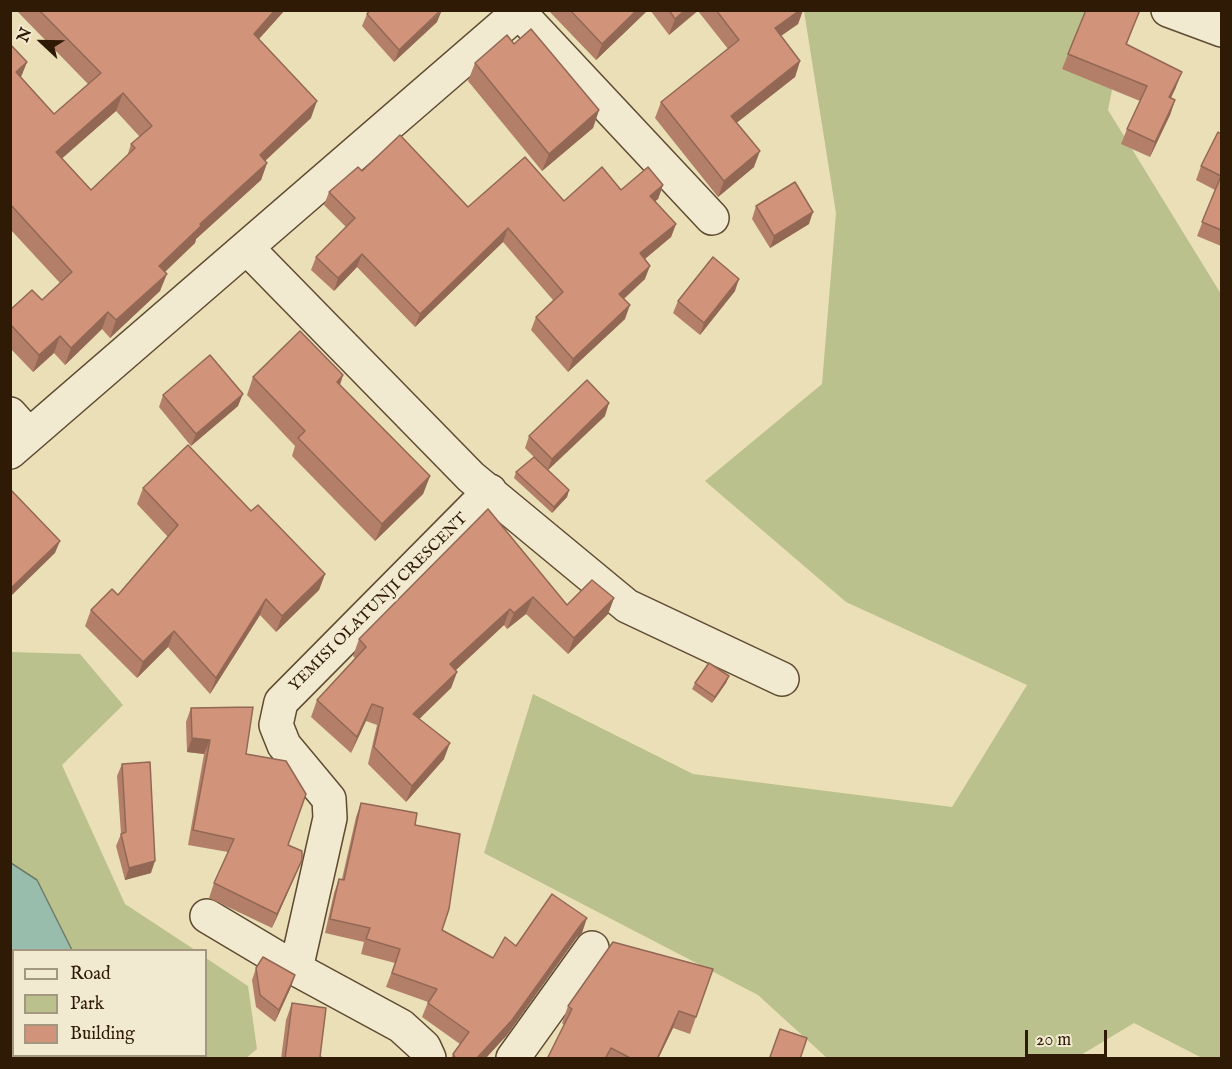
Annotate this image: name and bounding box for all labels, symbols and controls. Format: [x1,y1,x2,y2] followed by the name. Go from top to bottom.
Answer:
[12,12,72,72] north arrow
[13,25,37,45] text: N
[286,510,472,696] street label: YEMISI OLATUNJI CRESCENT
[12,949,207,1057] legend
[70,963,111,986] text: Road
[70,993,104,1016] text: Park
[1028,1018,1110,1056] scale bar
[70,1023,135,1046] text: Building
[1036,1029,1071,1052] text: 20 m

